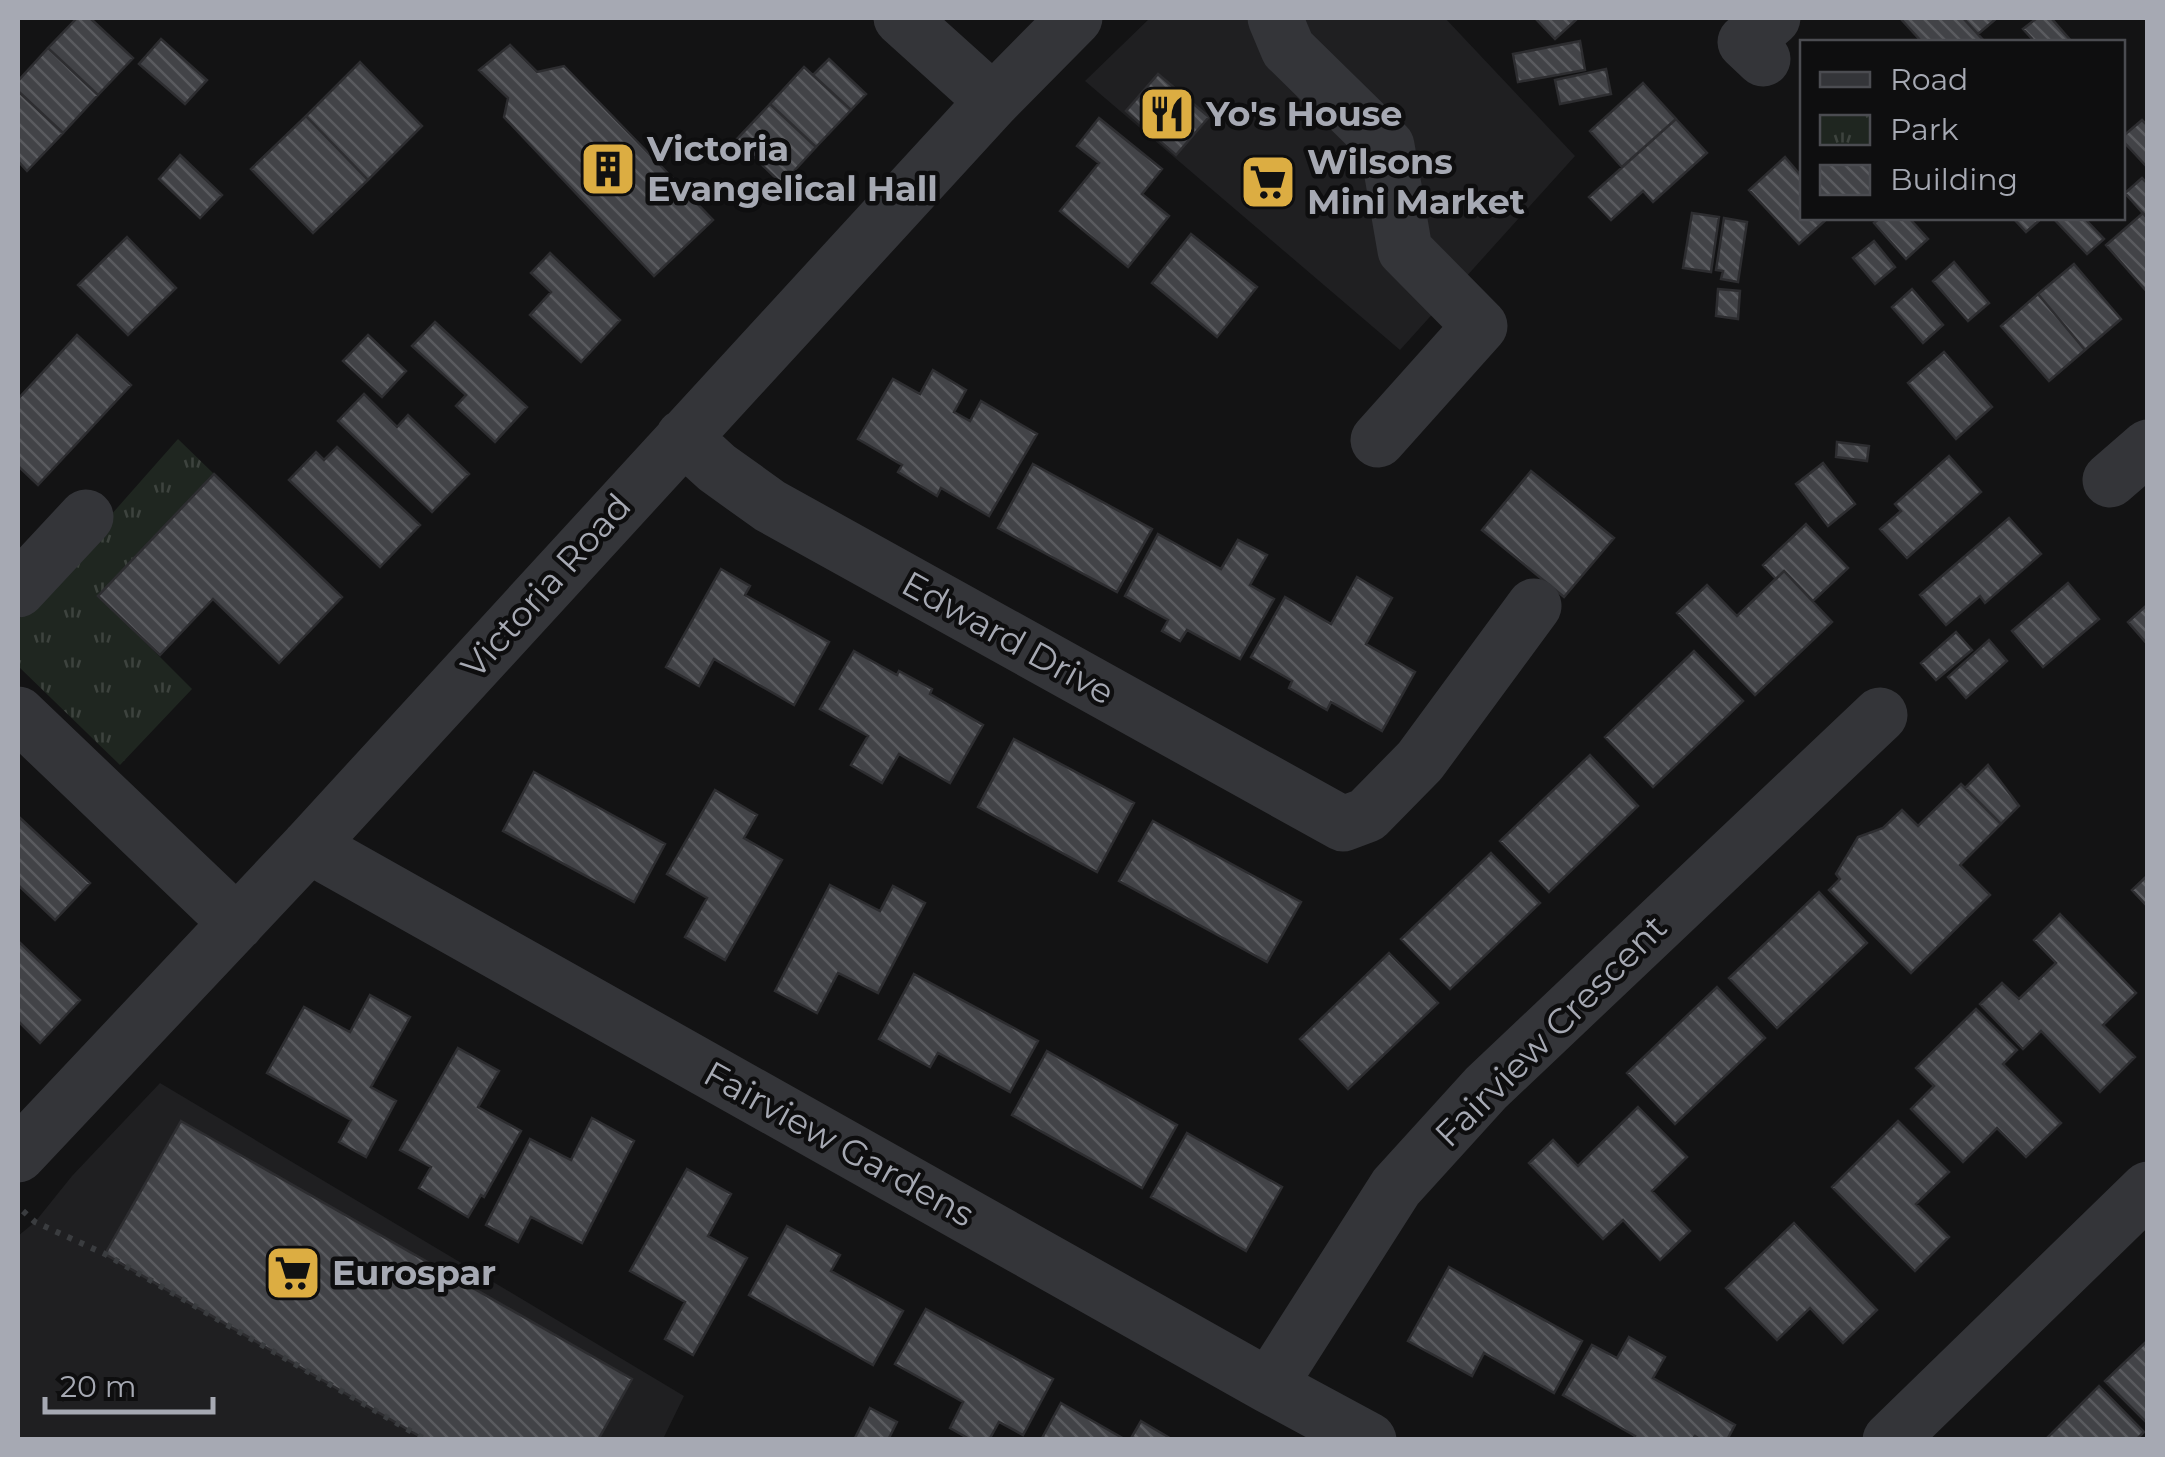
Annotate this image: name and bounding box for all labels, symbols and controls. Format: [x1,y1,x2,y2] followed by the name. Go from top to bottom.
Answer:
[1800,40,2125,220] legend
[1890,61,1968,98] text: Road
[1137,84,1197,144] restaurant icon: Yo's House
[1205,92,1402,135] place label: Yo's House
[1890,111,1959,148] text: Park
[646,127,938,210] place label: Victoria Evangelical Hall
[578,139,638,199] building icon: Victoria Evangelical Hall
[1307,140,1525,223] place label: Wilsons Mini Market
[1238,152,1298,212] supermarket icon: Wilsons Mini Market
[1890,161,2018,198] text: Building
[452,485,640,687] street label: Victoria Road
[895,562,1122,714] street label: Edward Drive
[1426,906,1676,1156] street label: Fairview Crescent
[697,1052,982,1236] street label: Fairview Gardens
[263,1243,323,1303] supermarket icon: Eurospar
[332,1251,496,1294] place label: Eurospar
[45,1352,212,1414] scale bar
[60,1368,137,1405] text: 20 m

